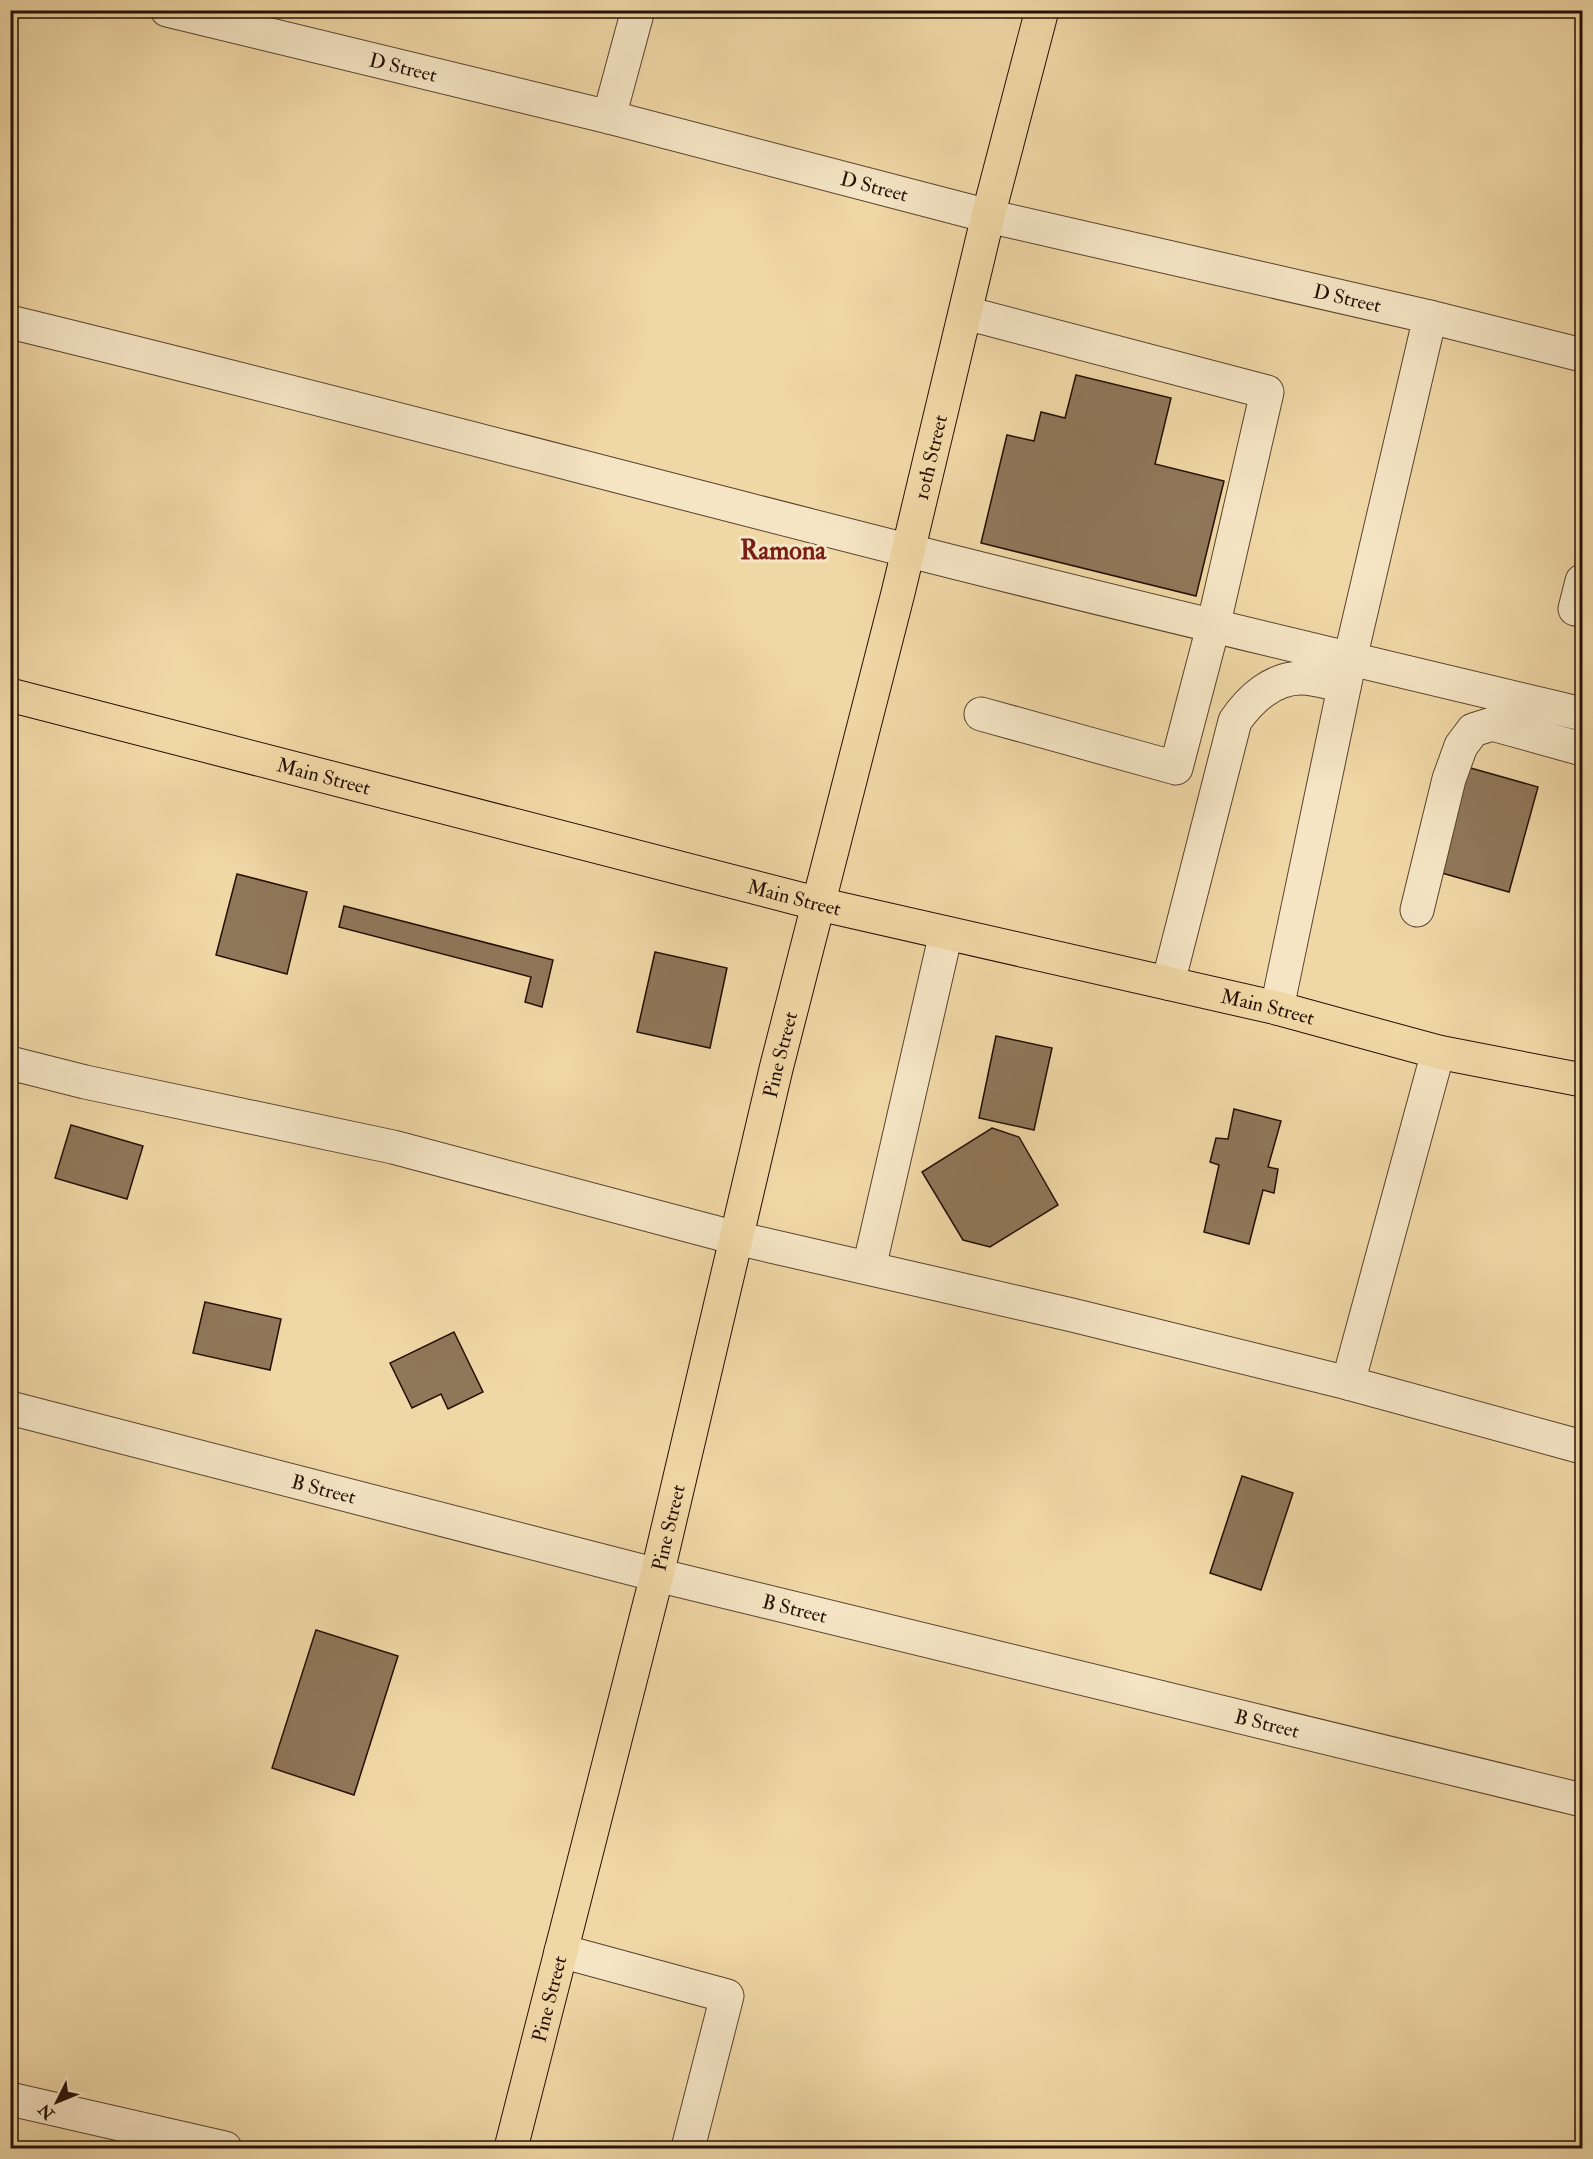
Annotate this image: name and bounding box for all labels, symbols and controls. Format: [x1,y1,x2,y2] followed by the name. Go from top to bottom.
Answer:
[367,47,440,88] street label: D Street
[838,166,911,208] street label: D Street
[1311,279,1384,319] street label: D Street
[909,412,953,503] street label: 10th Street
[740,535,827,567] district label: Ramona
[274,752,373,801] street label: Main Street
[745,874,844,922] street label: Main Street
[1219,984,1318,1031] street label: Main Street
[758,1008,803,1100] street label: Pine Street
[289,1469,359,1510] street label: B Street
[646,1481,691,1573] street label: Pine Street
[760,1589,830,1629] street label: B Street
[1232,1704,1302,1744] street label: B Street
[527,1953,573,2045] street label: Pine Street
[27,2072,87,2132] north arrow
[34,2099,60,2124] text: N

